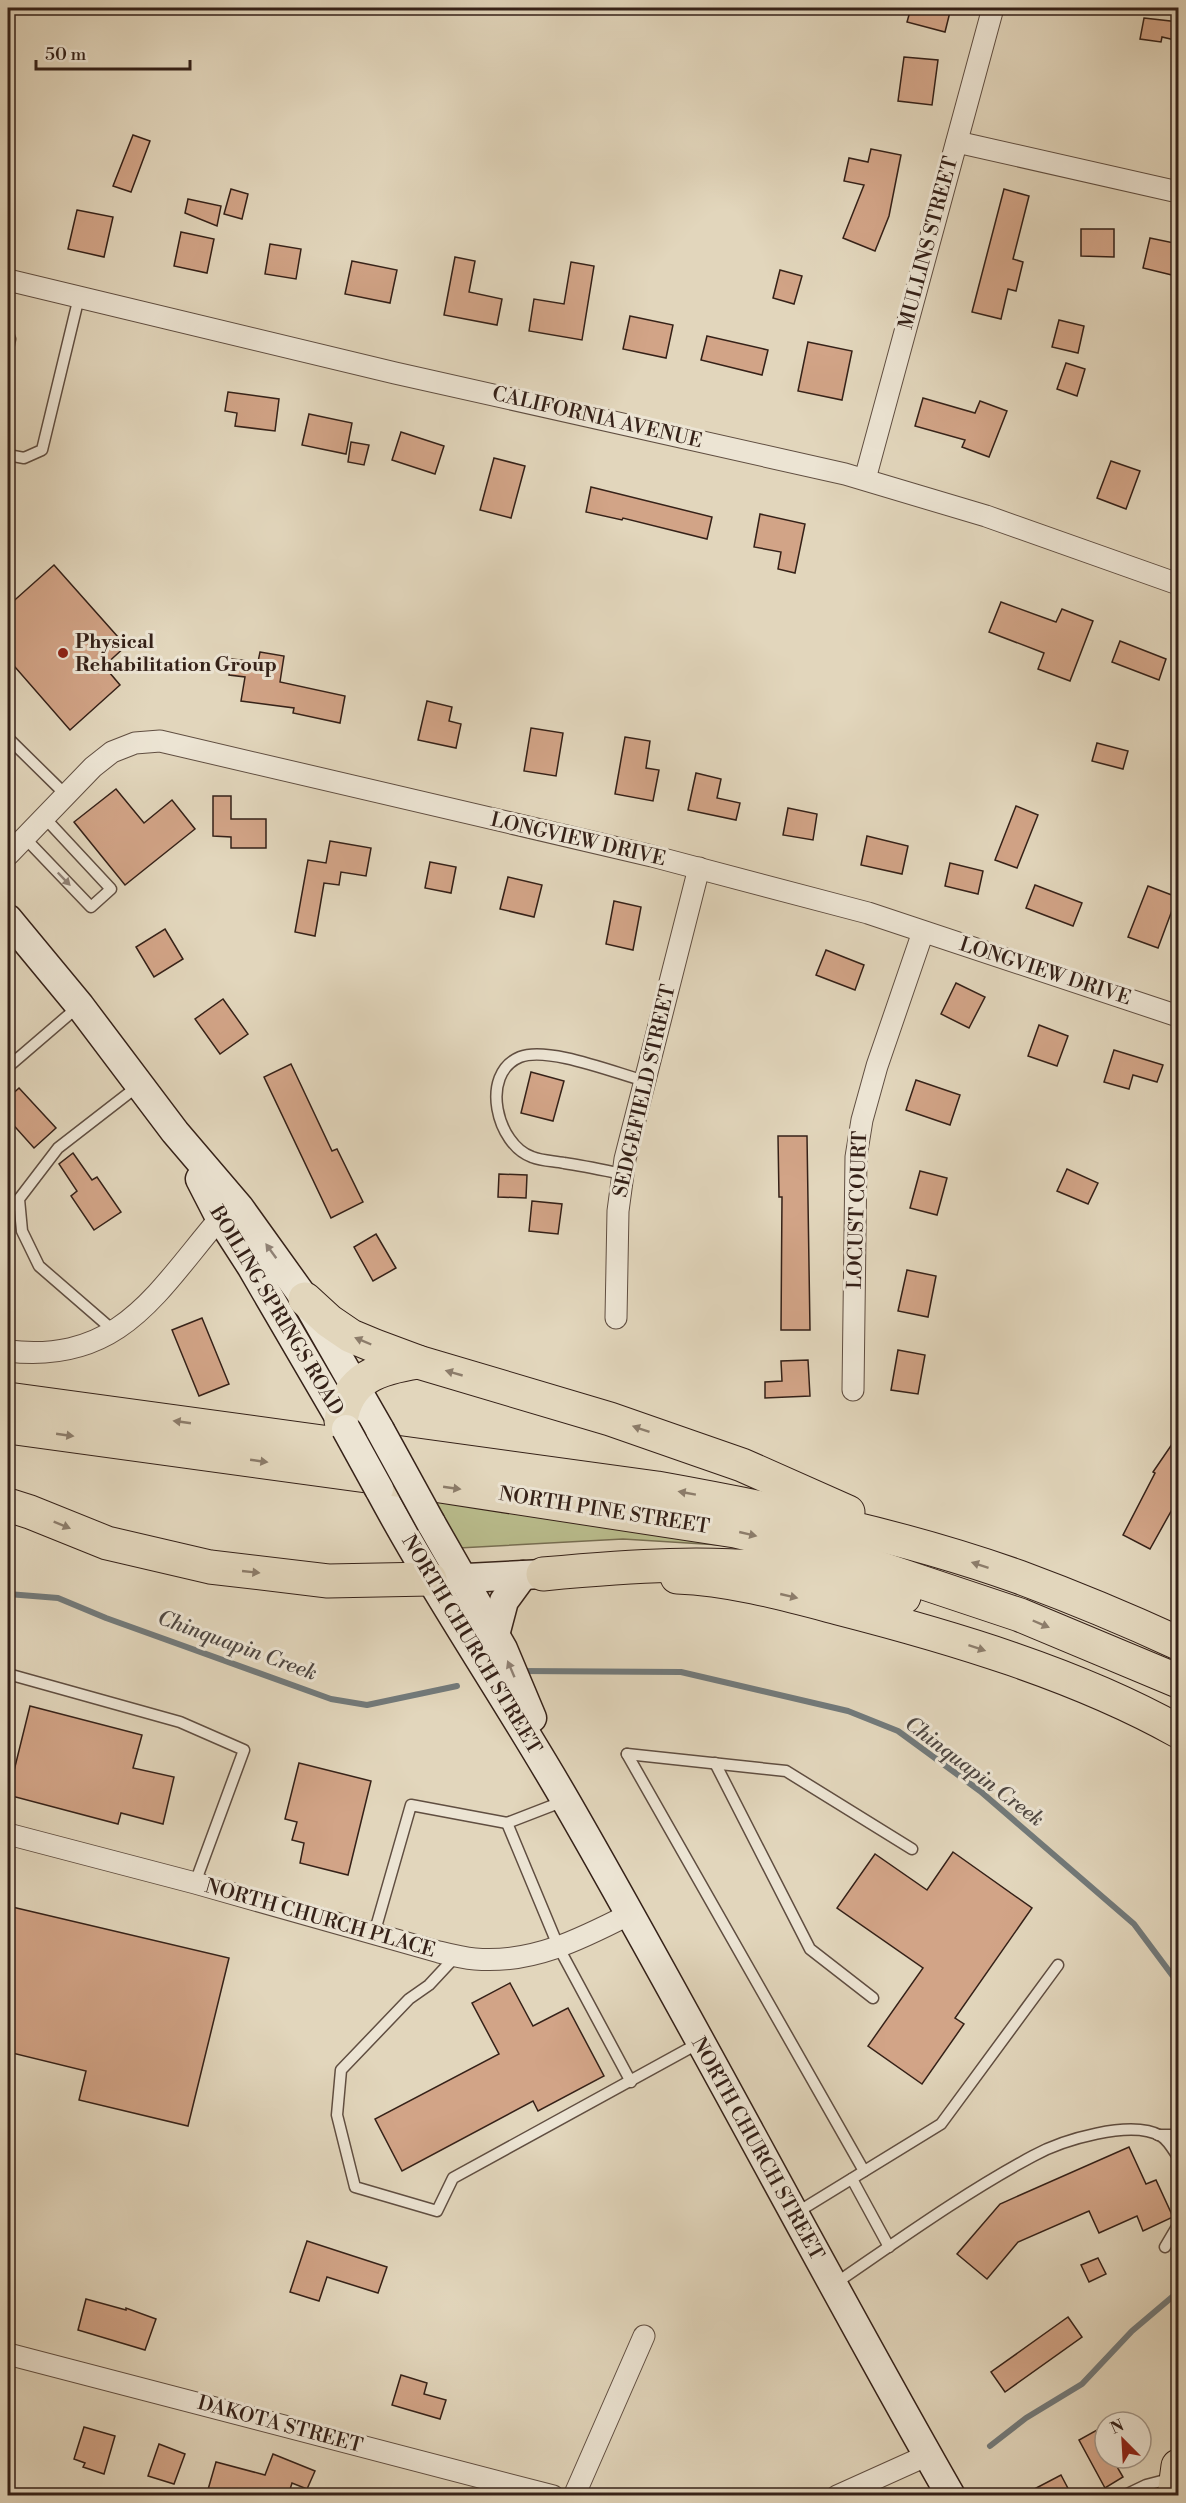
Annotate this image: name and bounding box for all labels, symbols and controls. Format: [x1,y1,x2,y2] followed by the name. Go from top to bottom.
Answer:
[36,33,190,71] scale bar
[45,43,87,66] text: 50 m
[894,154,964,332] street label: MULLINS STREET
[490,382,704,454] street label: CALIFORNIA AVENUE
[75,630,277,678] place label: Physical Rehabilitation Group
[56,646,70,660] marker: Physical Rehabilitation Group
[488,808,668,872] street label: LONGVIEW DRIVE
[57,872,71,886] one-way arrow
[956,932,1134,1012] street label: LONGVIEW DRIVE
[608,982,682,1200] street label: SEDGEFIELD STREET
[843,1130,873,1290] street label: LOCUST COURT
[203,1201,349,1420] street label: BOILING SPRINGS ROAD
[265,1244,277,1260] one-way arrow
[354,1336,372,1345] one-way arrow
[445,1368,463,1377] one-way arrow
[173,1417,192,1427] one-way arrow
[632,1424,650,1434] one-way arrow
[56,1430,75,1440] one-way arrow
[249,1456,268,1466] one-way arrow
[497,1482,711,1540] street label: NORTH PINE STREET
[442,1484,461,1493] one-way arrow
[678,1488,697,1497] one-way arrow
[54,1520,72,1530] one-way arrow
[739,1530,757,1540] one-way arrow
[396,1531,546,1759] street label: NORTH CHURCH STREET
[971,1559,989,1569] one-way arrow
[241,1567,260,1577] one-way arrow
[780,1591,798,1601] one-way arrow
[154,1605,320,1687] water label: Chinquapin Creek
[1032,1620,1050,1629] one-way arrow
[968,1644,986,1654] one-way arrow
[506,1660,515,1678] one-way arrow
[899,1711,1049,1833] water label: Chinquapin Creek
[202,1874,438,1964] street label: NORTH CHURCH PLACE
[685,2033,829,2265] street label: NORTH CHURCH STREET
[195,2391,365,2459] street label: DAKOTA STREET
[1093,2410,1153,2470] north arrow
[1107,2415,1127,2439] text: N

